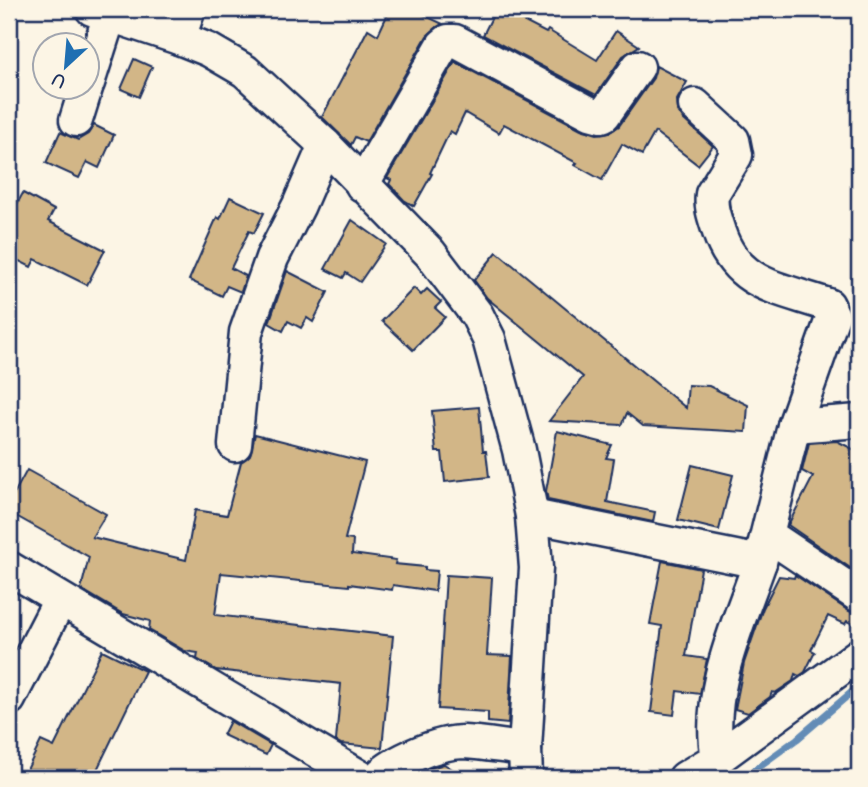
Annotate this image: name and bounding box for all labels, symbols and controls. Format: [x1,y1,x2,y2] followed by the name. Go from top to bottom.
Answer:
[32,32,102,102] north arrow
[48,68,70,93] text: U

